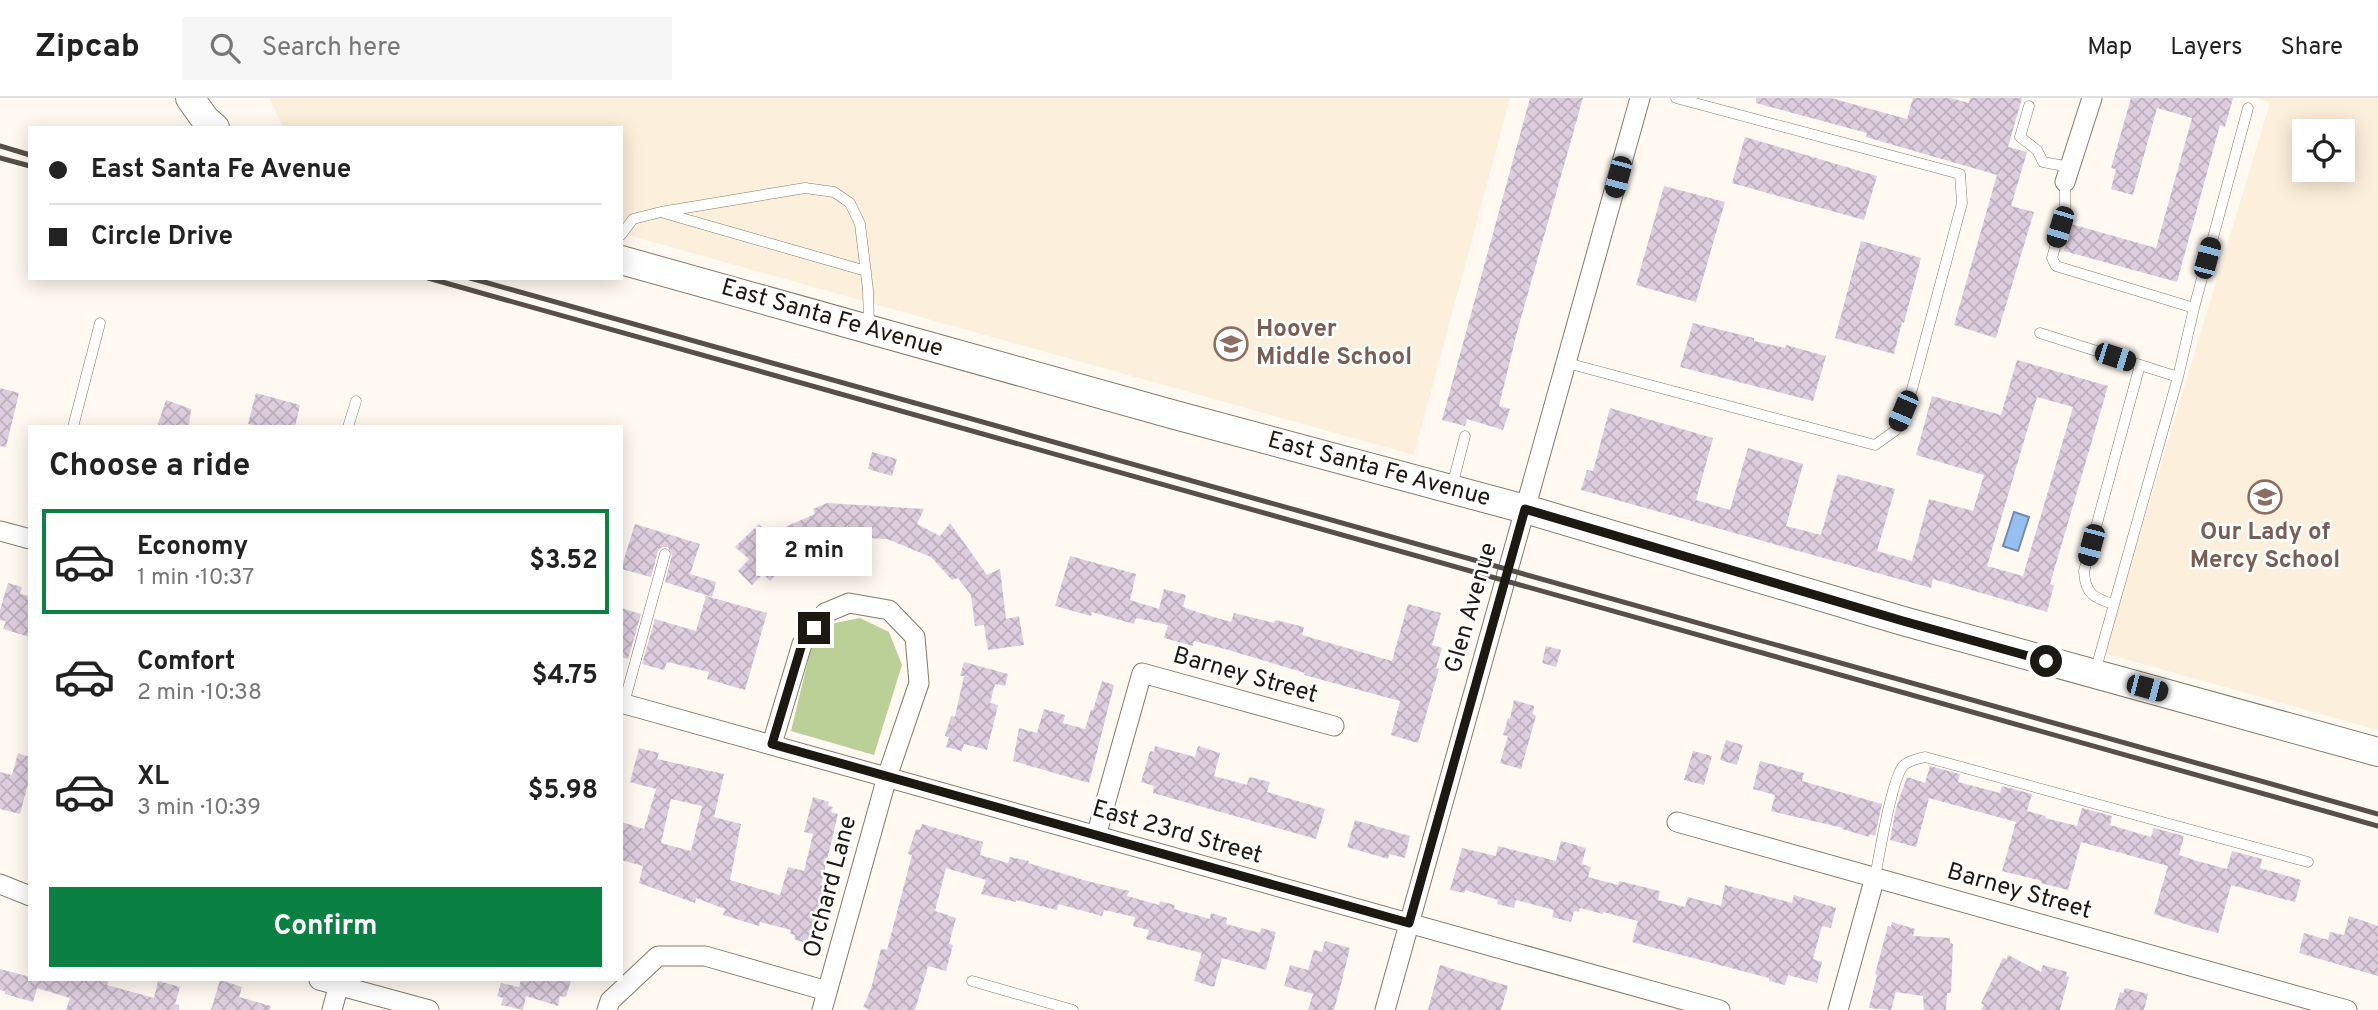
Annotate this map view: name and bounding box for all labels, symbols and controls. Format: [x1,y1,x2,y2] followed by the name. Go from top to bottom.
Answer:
[182,17,672,80] search box
[35,27,140,69] text: Zipcab
[206,29,244,67] icon: search
[262,32,401,65] text: Search here
[2087,33,2132,63] text: Map
[2170,33,2242,63] text: Layers
[2280,33,2343,63] text: Share
[2292,119,2355,182] map controls
[2292,119,2355,182] button: locate
[91,154,351,187] text: East Santa Fe Avenue
[1603,154,1634,200] car
[2044,204,2077,250] car
[91,221,233,254] text: Circle Drive
[2192,235,2223,281] car
[718,273,946,365] street label: East Santa Fe Avenue
[1256,315,1412,373] place label: Hoover Middle School
[1212,325,1250,363] school or university icon: Hoover Middle School
[2092,341,2139,373] car
[1886,388,1921,434] car
[1264,426,1494,514] street label: East Santa Fe Avenue
[49,447,250,487] text: Choose a ride
[2246,478,2284,516] school or university icon: Our Lady of Mercy School
[2190,518,2340,576] place label: Our Lady of Mercy School
[2076,522,2107,568] car
[756,526,872,575] callout: 2 min
[53,530,116,593] icon: car
[137,531,248,564] text: Economy
[784,537,844,566] text: 2 min
[1439,539,1505,677] street label: Glen Avenue
[529,545,598,578] text: $3.52
[137,564,254,593] text: 1 min · 10:37
[798,612,830,644] route end
[1169,641,1321,711] street label: Barney Street
[53,645,116,708] icon: car
[2030,645,2062,677] route start
[137,646,235,679] text: Comfort
[532,660,598,693] text: $4.75
[2124,672,2171,704] car
[137,679,262,708] text: 2 min · 10:38
[53,760,116,823] icon: car
[137,761,169,794] text: XL
[528,775,598,808] text: $5.98
[137,794,261,823] text: 3 min · 10:39
[1088,794,1266,872] street label: East 23rd Street
[798,813,864,961] street label: Orchard Lane
[1943,857,2095,927] street label: Barney Street
[49,887,602,967] button: Confirm

